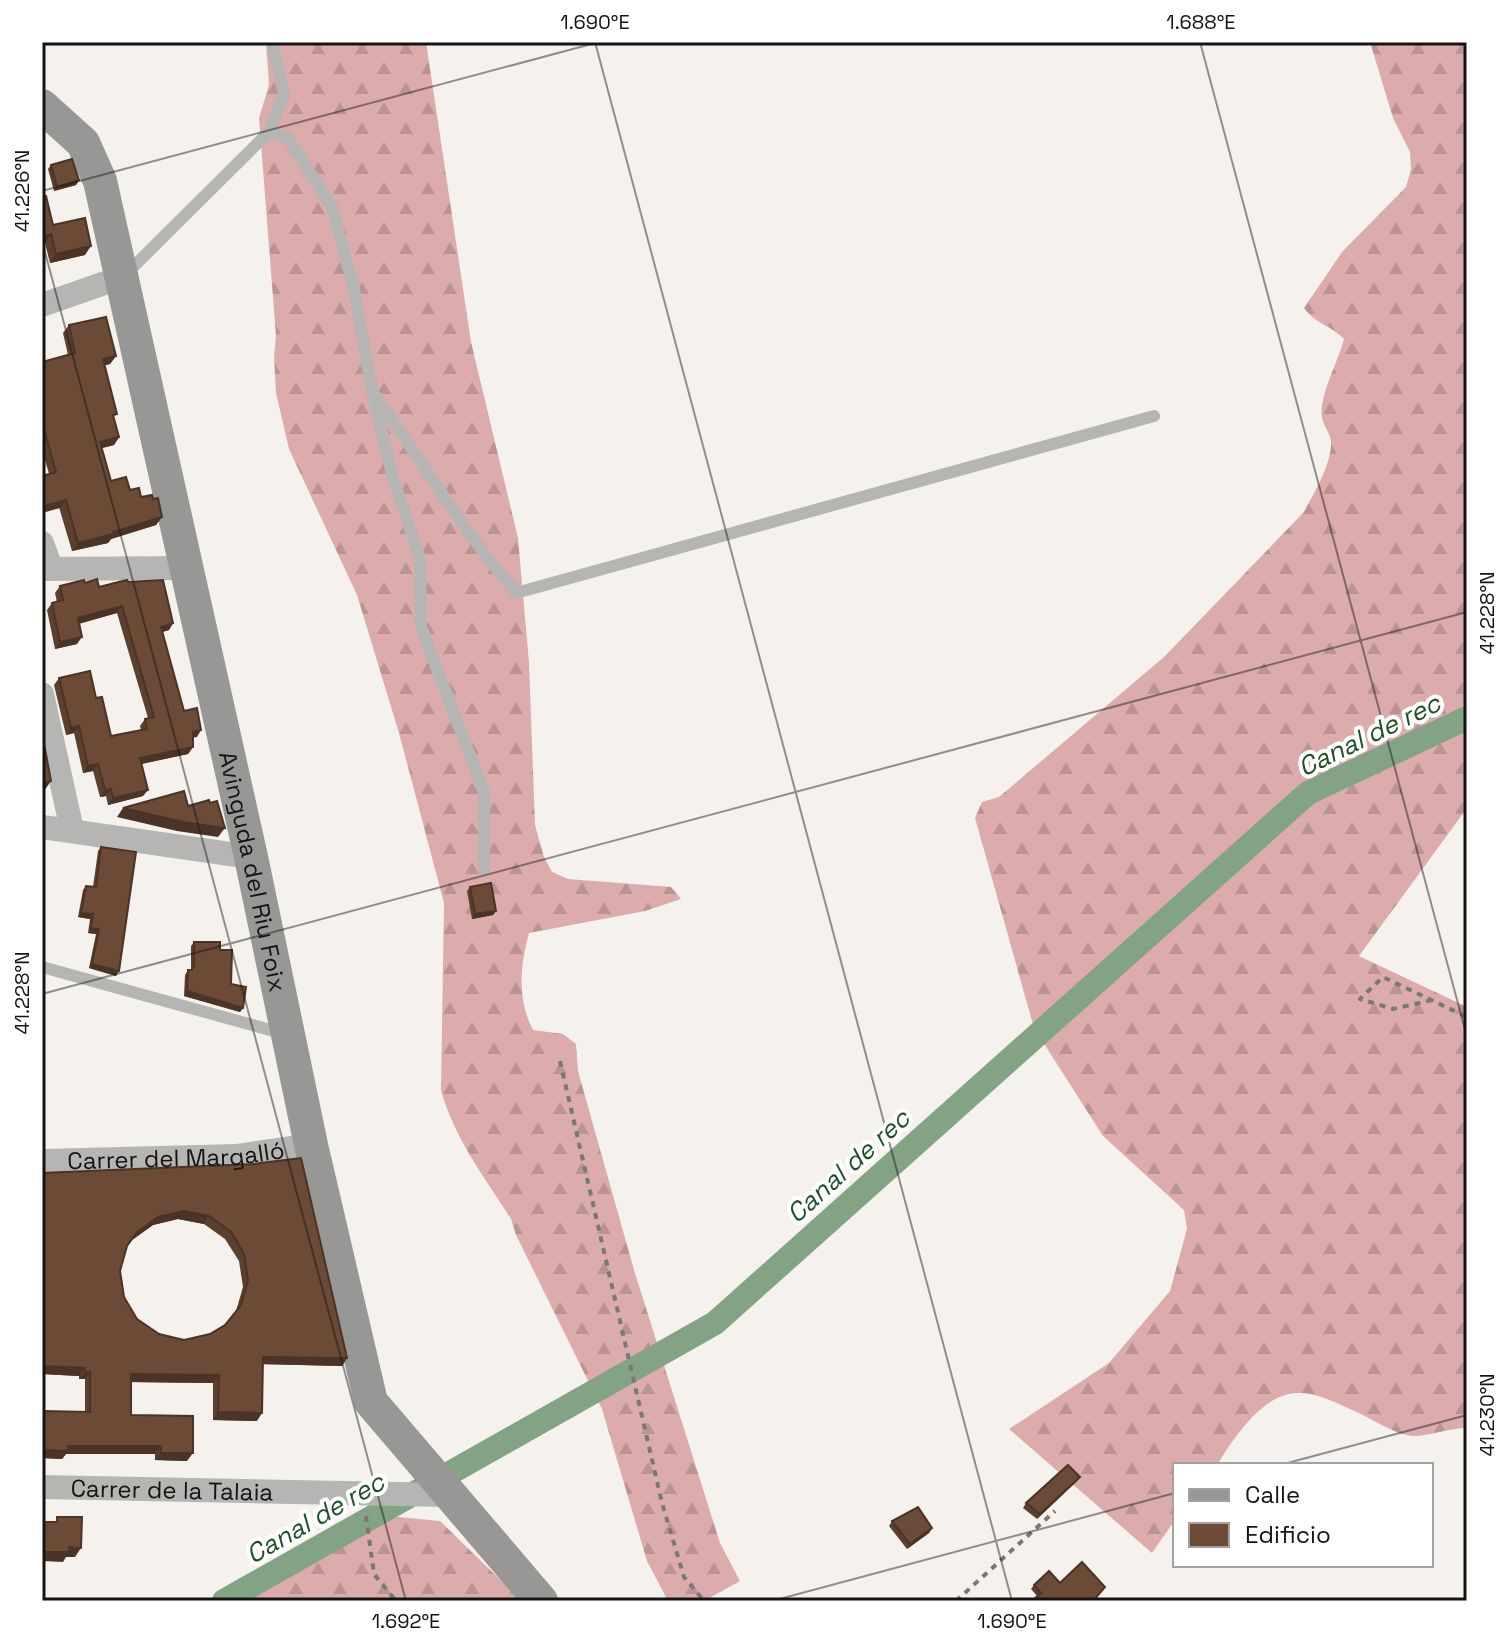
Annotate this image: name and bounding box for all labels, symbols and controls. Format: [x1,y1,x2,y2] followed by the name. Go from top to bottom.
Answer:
[560,9,630,35] text: 1.690°E
[1166,9,1236,35] text: 1.688°E
[9,150,35,232] text: 41.226°N
[1474,572,1500,654] text: 41.228°N
[1292,685,1447,784] water label: Canal de rec
[212,748,294,994] street label: Avinguda del Riu Foix
[9,952,35,1034] text: 41.228°N
[779,1101,918,1230] water label: Canal de rec
[67,1134,286,1176] street label: Carrer del Margalló
[1474,1373,1500,1457] text: 41.230°N
[1173,1463,1433,1567] legend
[240,1464,392,1571] water label: Canal de rec
[70,1472,274,1507] street label: Carrer de la Talaia
[1245,1479,1300,1510] text: Calle
[1245,1519,1331,1550] text: Edificio
[372,1608,440,1634] text: 1.692°E
[977,1608,1047,1634] text: 1.690°E

